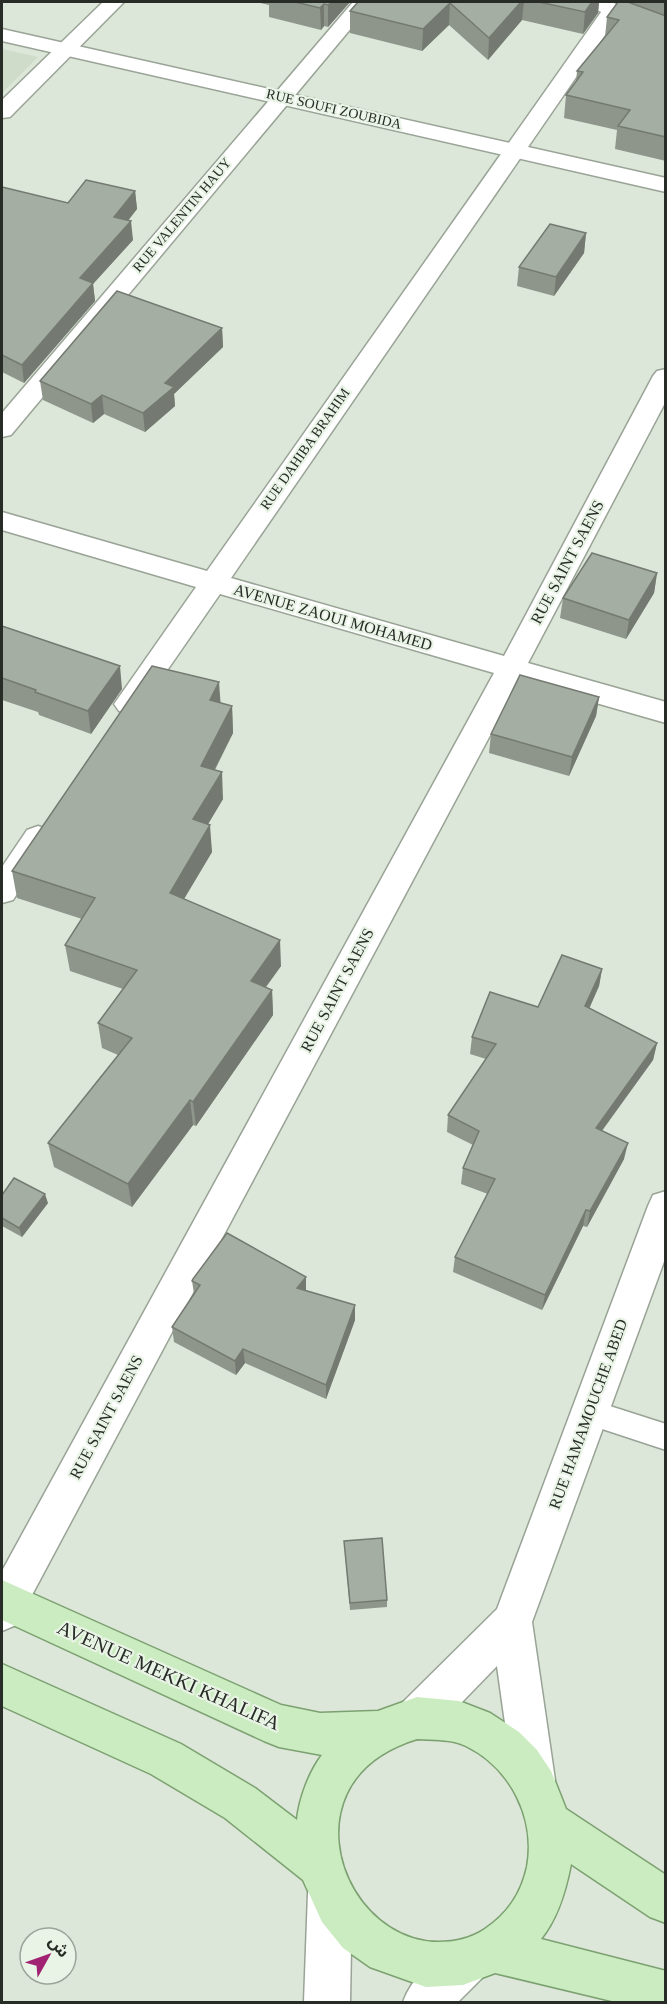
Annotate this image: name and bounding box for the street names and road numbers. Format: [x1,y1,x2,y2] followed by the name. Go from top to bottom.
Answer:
[265,86,404,132] street label: RUE SOUFI ZOUBIDA
[130,155,234,275] street label: RUE VALENTIN HAUY
[257,385,353,513] street label: RUE DAHIBA BRAHIM
[527,497,607,627] street label: RUE SAINT SAENS
[232,580,434,654] street label: AVENUE ZAOUI MOHAMED
[297,925,377,1055] street label: RUE SAINT SAENS
[546,1317,630,1511] street label: RUE HAMAMOUCHE ABED
[66,1352,146,1482] street label: RUE SAINT SAENS
[54,1616,284,1734] street label: AVENUE MEKKI KHALIFA

